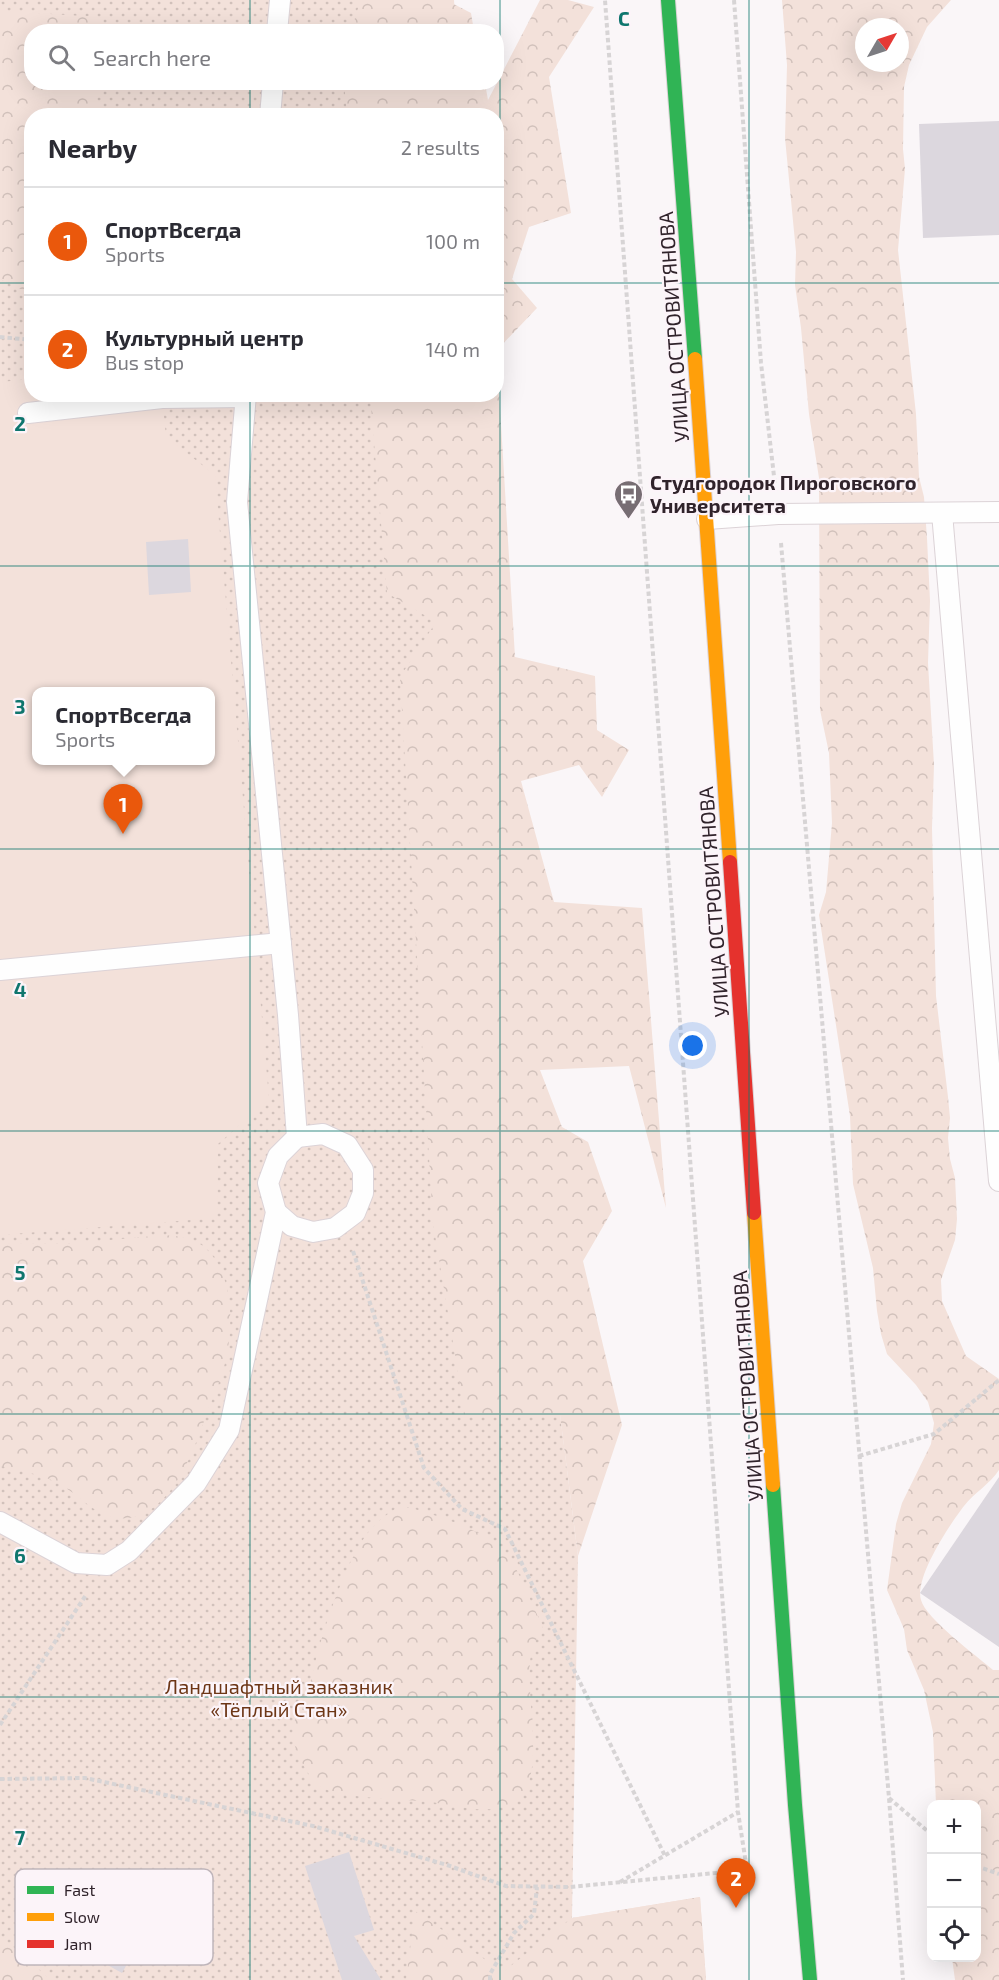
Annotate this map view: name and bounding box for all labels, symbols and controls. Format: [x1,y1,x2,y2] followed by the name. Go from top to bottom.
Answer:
[618,6,630,30] text: C
[855,18,909,72] north arrow
[24,24,504,90] search box
[45,41,78,74] icon: search
[93,44,211,70] text: Search here
[48,132,137,163] text: Nearby
[401,135,480,159] text: 2 results
[653,210,693,443] street label: УЛИЦА ОСТРОВИТЯНОВА
[105,216,241,242] text: СпортВсегда
[63,229,72,253] text: 1
[426,229,480,253] text: 100 m
[105,242,165,266] text: Sports
[105,324,304,350] text: Культурный центр
[62,337,73,361] text: 2
[426,337,480,361] text: 140 m
[105,350,184,374] text: Bus stop
[14,411,26,435] text: 2
[650,470,917,517] place label: Студгородок Пироговского Университета
[613,478,645,520] bus stop icon: Студгородок Пироговского Университета
[32,687,215,765] popup
[14,694,26,718] text: 3
[55,701,192,727] text: СпортВсегда
[55,727,115,751] text: Sports
[104,784,142,834] pin: 1
[693,785,733,1018] street label: УЛИЦА ОСТРОВИТЯНОВА
[14,977,27,1001] text: 4
[678,1031,707,1060] your location
[14,1260,26,1284] text: 5
[727,1269,767,1502] street label: УЛИЦА ОСТРОВИТЯНОВА
[14,1543,26,1567] text: 6
[165,1674,393,1721] park label: Ландшафтный заказник «Тёплый Стан»
[927,1800,981,1962] map controls
[927,1800,981,1854] button: +
[15,1825,26,1849] text: 7
[927,1854,981,1908] button: −
[716,1858,756,1908] pin: 2
[15,1869,213,1965] legend
[64,1880,95,1899] text: Fast
[64,1907,100,1926] text: Slow
[927,1908,981,1962] button: locate
[64,1934,92,1953] text: Jam

